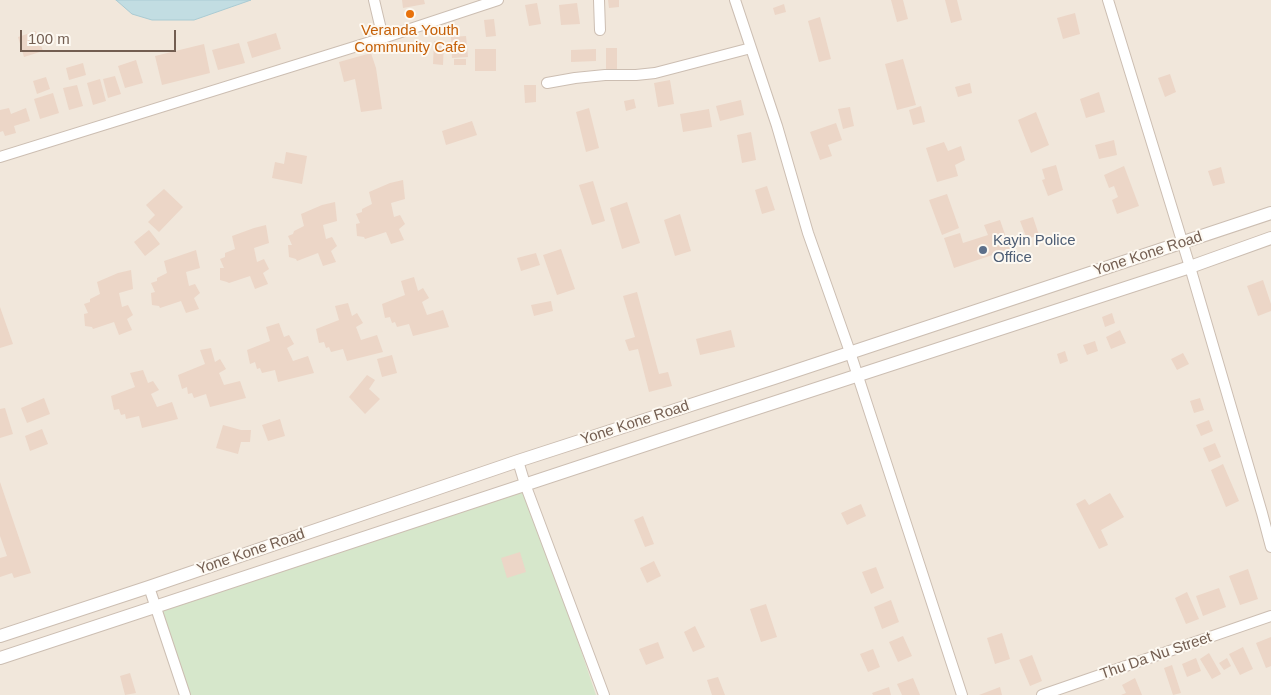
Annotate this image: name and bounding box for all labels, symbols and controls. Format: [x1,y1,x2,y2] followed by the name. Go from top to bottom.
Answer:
[404,8,416,20] marker: Veranda Youth Community Cafe
[22,20,179,52] scale bar
[354,22,466,57] place label: Veranda Youth Community Cafe
[28,30,70,47] text: 100 m
[1092,228,1204,280] street label: Yone Kone Road
[993,232,1076,267] place label: Kayin Police Office
[977,244,989,256] marker: Kayin Police Office
[579,397,691,449] street label: Yone Kone Road
[195,525,307,579] street label: Yone Kone Road
[1098,628,1214,684] street label: Thu Da Nu Street

